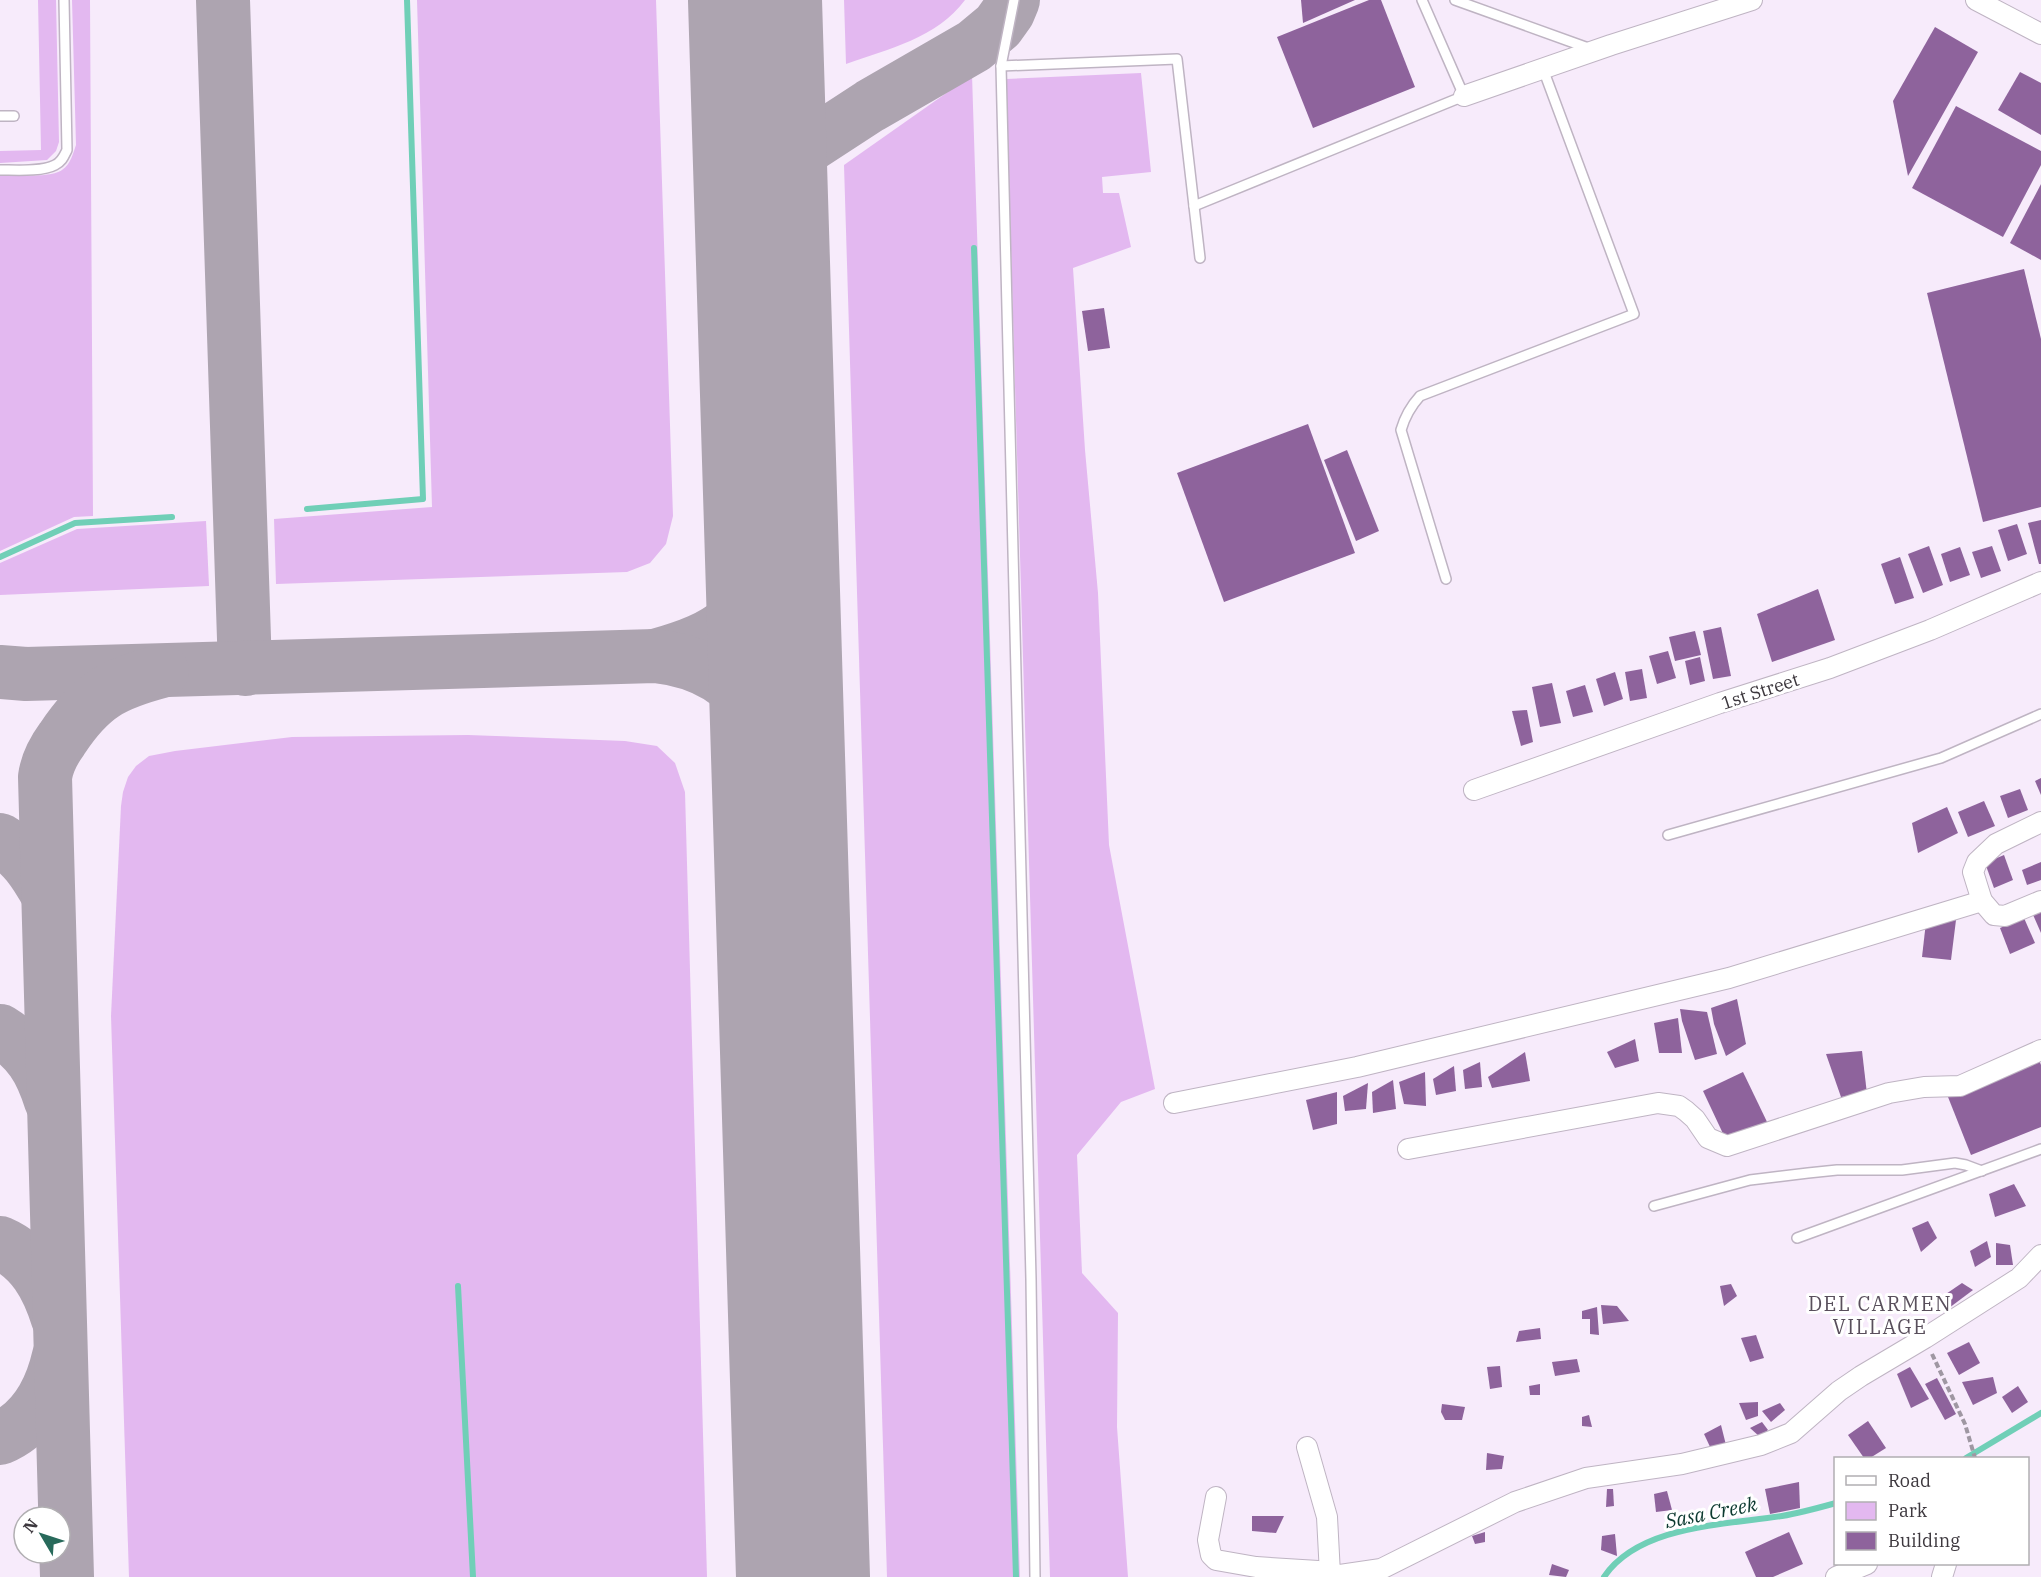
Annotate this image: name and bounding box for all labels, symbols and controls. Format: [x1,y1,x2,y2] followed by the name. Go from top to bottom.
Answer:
[1718,668,1802,714] street label: 1st Street
[1808,1290,1952,1340] district label: DEL CARMEN VILLAGE
[1834,1457,2029,1565] legend
[1888,1469,1931,1492] text: Road
[1662,1490,1760,1534] water label: Sasa Creek
[1888,1499,1928,1522] text: Park
[12,1505,72,1565] north arrow
[19,1514,42,1537] text: N
[1888,1529,1960,1552] text: Building

